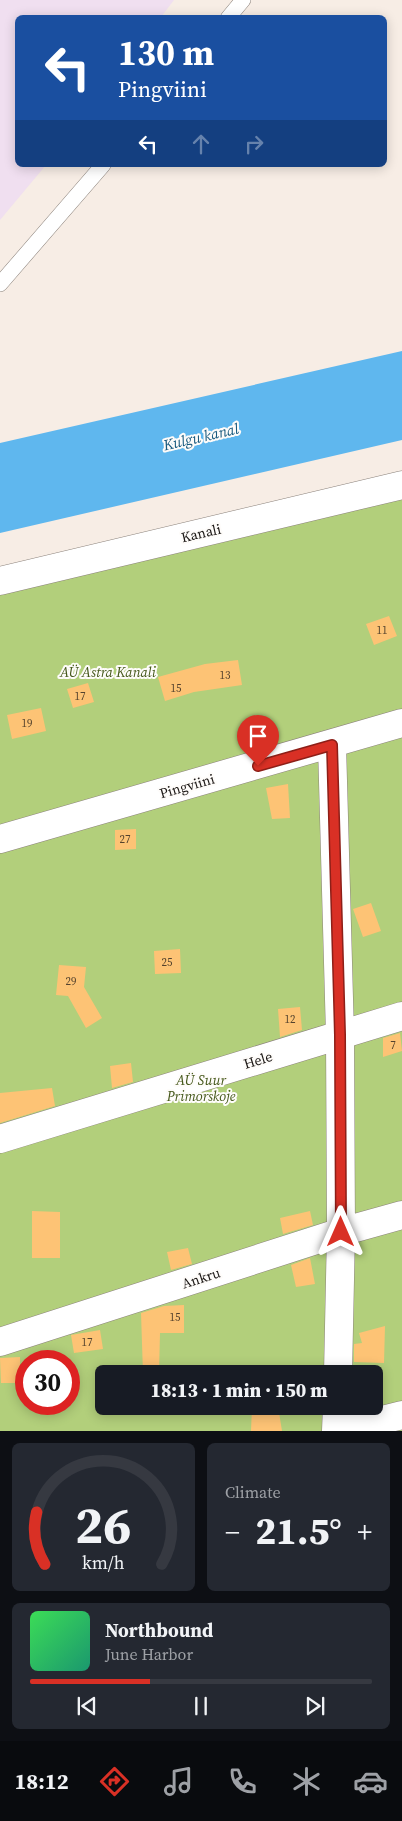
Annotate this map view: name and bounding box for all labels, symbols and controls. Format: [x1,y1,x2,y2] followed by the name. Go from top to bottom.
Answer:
[118,29,214,77] text: 130 m
[35,35,100,100] icon: left
[118,74,207,104] text: Pingviini
[134,130,162,158] icon: left
[187,130,215,158] icon: ahead
[240,130,268,158] icon: right
[160,417,241,456] water label: Kulgu kanal
[179,519,223,547] street label: Kanali
[377,623,388,638] house number: 11
[59,662,157,682] park label: AÜ Astra Kanali
[220,668,231,683] house number: 13
[171,681,182,696] house number: 15
[75,689,86,704] house number: 17
[237,715,279,766] pin
[22,716,33,731] house number: 19
[244,722,272,750] icon: arrive
[157,769,217,803] street label: Pingviini
[120,832,131,847] house number: 27
[162,955,173,970] house number: 25
[66,974,77,989] house number: 29
[285,1012,296,1027] house number: 12
[390,1038,396,1053] house number: 7
[241,1046,275,1074] street label: Hele
[166,1070,236,1106] park label: AÜ Suur Primorskoje
[314,1205,366,1257] position arrow
[179,1262,223,1294] street label: Ankru
[170,1310,181,1325] house number: 15
[82,1335,93,1350] house number: 17
[15,1350,80,1415] speed limit sign: 30
[150,1377,328,1403] text: 18:13 · 1 min · 150 m
[225,1481,281,1503] text: Climate
[75,1489,132,1560] text: 26
[255,1505,342,1557] text: 21.5°
[225,1513,240,1551] text: −
[357,1513,372,1551] text: +
[82,1550,125,1575] text: km/h
[105,1617,213,1643] text: Northbound
[105,1643,193,1665] text: June Harbor
[73,1692,101,1720] icon: previous
[187,1692,215,1720] icon: pause
[301,1692,329,1720] icon: next
[97,1764,132,1799] icon: directions
[161,1764,196,1799] icon: music
[225,1764,260,1799] icon: phone
[289,1764,324,1799] icon: climate
[353,1764,388,1799] icon: car
[14,1766,69,1796] text: 18:12

